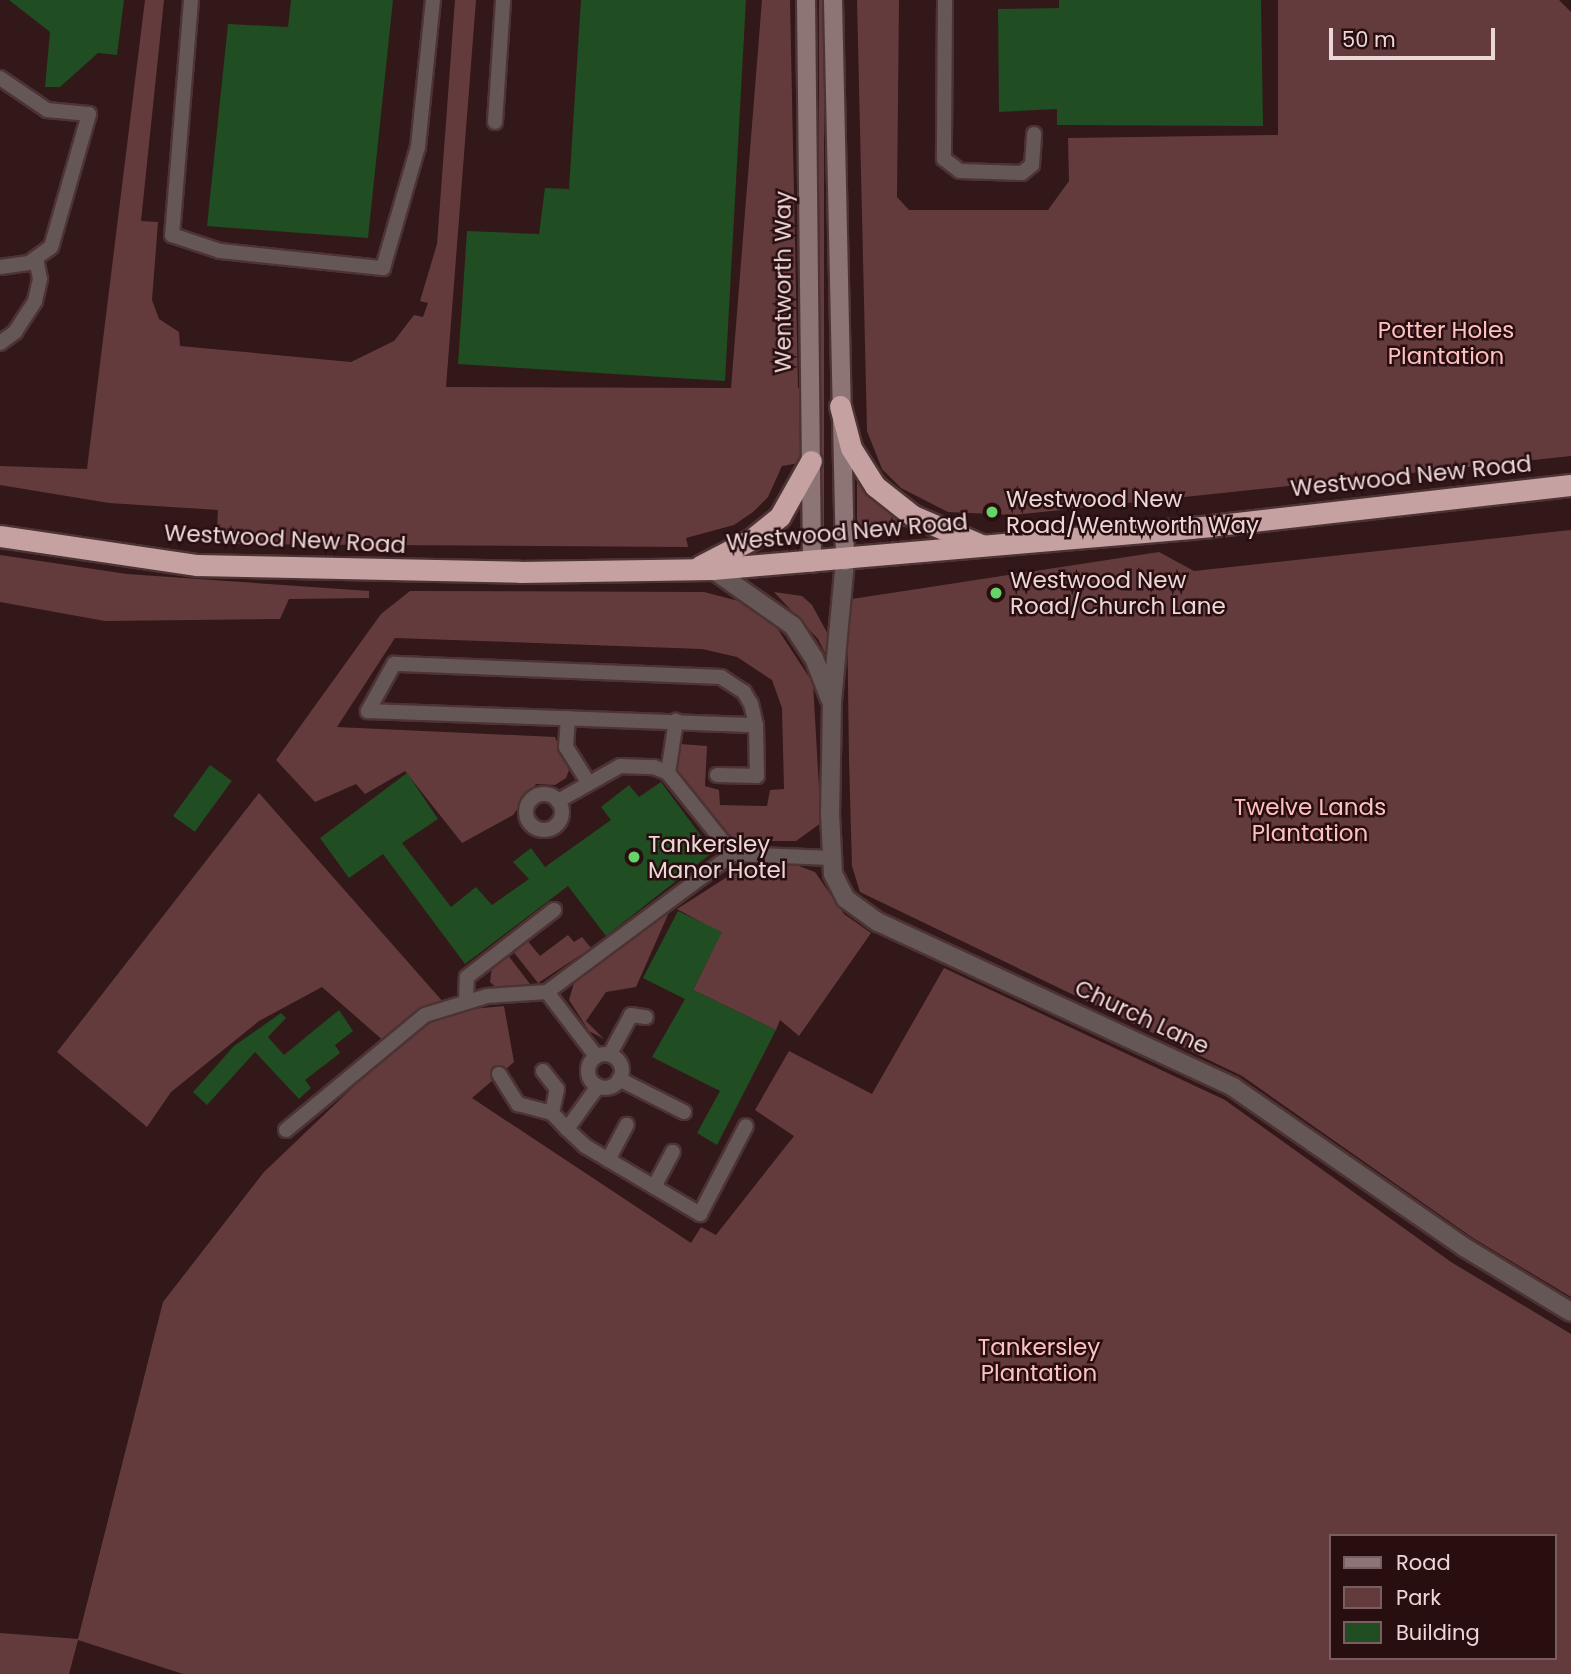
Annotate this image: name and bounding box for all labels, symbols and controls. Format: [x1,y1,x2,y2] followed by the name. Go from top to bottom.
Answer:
[1333,14,1499,58] scale bar
[1342,25,1396,54] text: 50 m
[769,191,797,373] street label: Wentworth Way
[1378,316,1514,370] park label: Potter Holes Plantation
[1289,450,1533,502] street label: Westwood New Road
[1006,485,1259,539] place label: Westwood New Road/Wentworth Way
[984,504,1000,520] marker: Westwood New Road/Wentworth Way
[725,508,969,556] street label: Westwood New Road
[163,519,407,559] street label: Westwood New Road
[1010,566,1226,620] place label: Westwood New Road/Church Lane
[988,585,1004,601] marker: Westwood New Road/Church Lane
[1234,793,1386,847] park label: Twelve Lands Plantation
[648,830,786,884] place label: Tankersley Manor Hotel
[626,849,642,865] marker: Tankersley Manor Hotel
[1070,974,1214,1060] street label: Church Lane
[978,1333,1100,1387] park label: Tankersley Plantation
[1330,1534,1557,1660] legend
[1396,1548,1451,1577] text: Road
[1396,1583,1441,1612] text: Park
[1396,1618,1480,1647] text: Building

